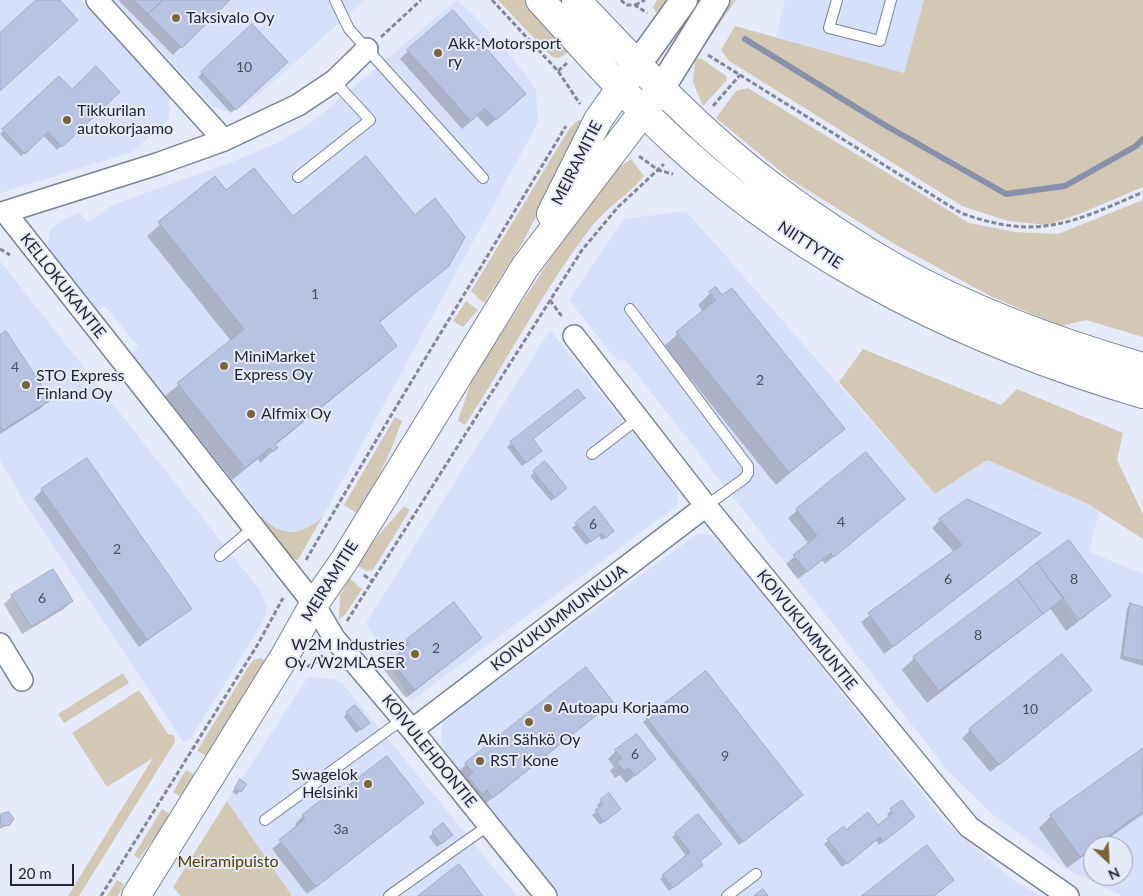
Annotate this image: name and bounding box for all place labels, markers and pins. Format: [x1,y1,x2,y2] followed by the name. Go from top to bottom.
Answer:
[186,8,274,28] place label: Taksivalo Oy
[170,12,182,24] marker: Taksivalo Oy
[448,34,561,72] place label: Akk-Motorsport ry
[432,47,444,59] marker: Akk-Motorsport ry
[77,101,173,139] place label: Tikkurilan autokorjaamo
[61,114,73,126] marker: Tikkurilan autokorjaamo
[234,347,315,385] place label: MiniMarket Express Oy
[218,360,230,372] marker: MiniMarket Express Oy
[36,366,124,404] place label: STO Express Finland Oy
[20,379,32,391] marker: STO Express Finland Oy
[261,404,331,424] place label: Alfmix Oy
[245,408,257,420] marker: Alfmix Oy
[285,635,405,673] place label: W2M Industries Oy /W2MLASER
[409,648,421,660] marker: W2M Industries Oy /W2MLASER
[558,698,689,718] place label: Autoapu Korjaamo
[542,702,554,714] marker: Autoapu Korjaamo
[523,716,535,728] marker: Akin Sähkö Oy
[477,730,581,750] place label: Akin Sähkö Oy
[490,751,559,771] place label: RST Kone
[474,755,486,767] marker: RST Kone
[292,765,358,803] place label: Swagelok Helsinki
[362,778,374,790] marker: Swagelok Helsinki

